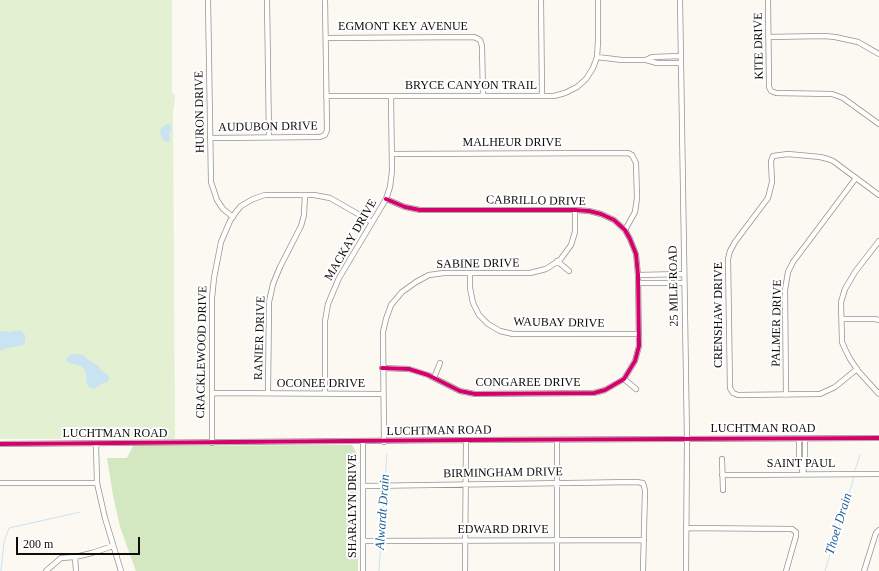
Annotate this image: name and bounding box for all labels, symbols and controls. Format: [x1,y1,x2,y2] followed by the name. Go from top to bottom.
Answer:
[751,12,767,80] street label: KITE DRIVE
[338,20,468,34] street label: EGMONT KEY AVENUE
[192,71,208,153] street label: HURON DRIVE
[405,79,537,93] street label: BRYCE CANYON TRAIL
[218,119,318,135] street label: AUDUBON DRIVE
[463,136,561,150] street label: MALHEUR DRIVE
[486,193,586,209] street label: CABRILLO DRIVE
[322,197,380,283] street label: MACKAY DRIVE
[666,245,682,327] street label: 25 MILE ROAD
[436,256,520,272] street label: SABINE DRIVE
[712,262,726,368] street label: CRENSHAW DRIVE
[769,279,785,367] street label: PALMER DRIVE
[194,285,210,419] street label: CRACKLEWOOD DRIVE
[251,296,269,380] street label: RANIER DRIVE
[513,315,605,331] street label: WAUBAY DRIVE
[476,376,580,390] street label: CONGAREE DRIVE
[277,377,365,391] street label: OCONEE DRIVE
[710,422,816,436] street label: LUCHTMAN ROAD
[386,423,492,439] street label: LUCHTMAN ROAD
[62,427,168,441] street label: LUCHTMAN ROAD
[346,454,360,558] street label: SHARALYN DRIVE
[767,457,835,471] street label: SAINT PAUL
[443,465,563,481] street label: BIRMINGHAM DRIVE
[373,474,393,550] water label: Alwardt Drain
[822,491,856,557] water label: Thoel Drain
[458,523,548,537] street label: EDWARD DRIVE
[18,529,142,555] scale bar
[23,537,53,551] text: 200 m

